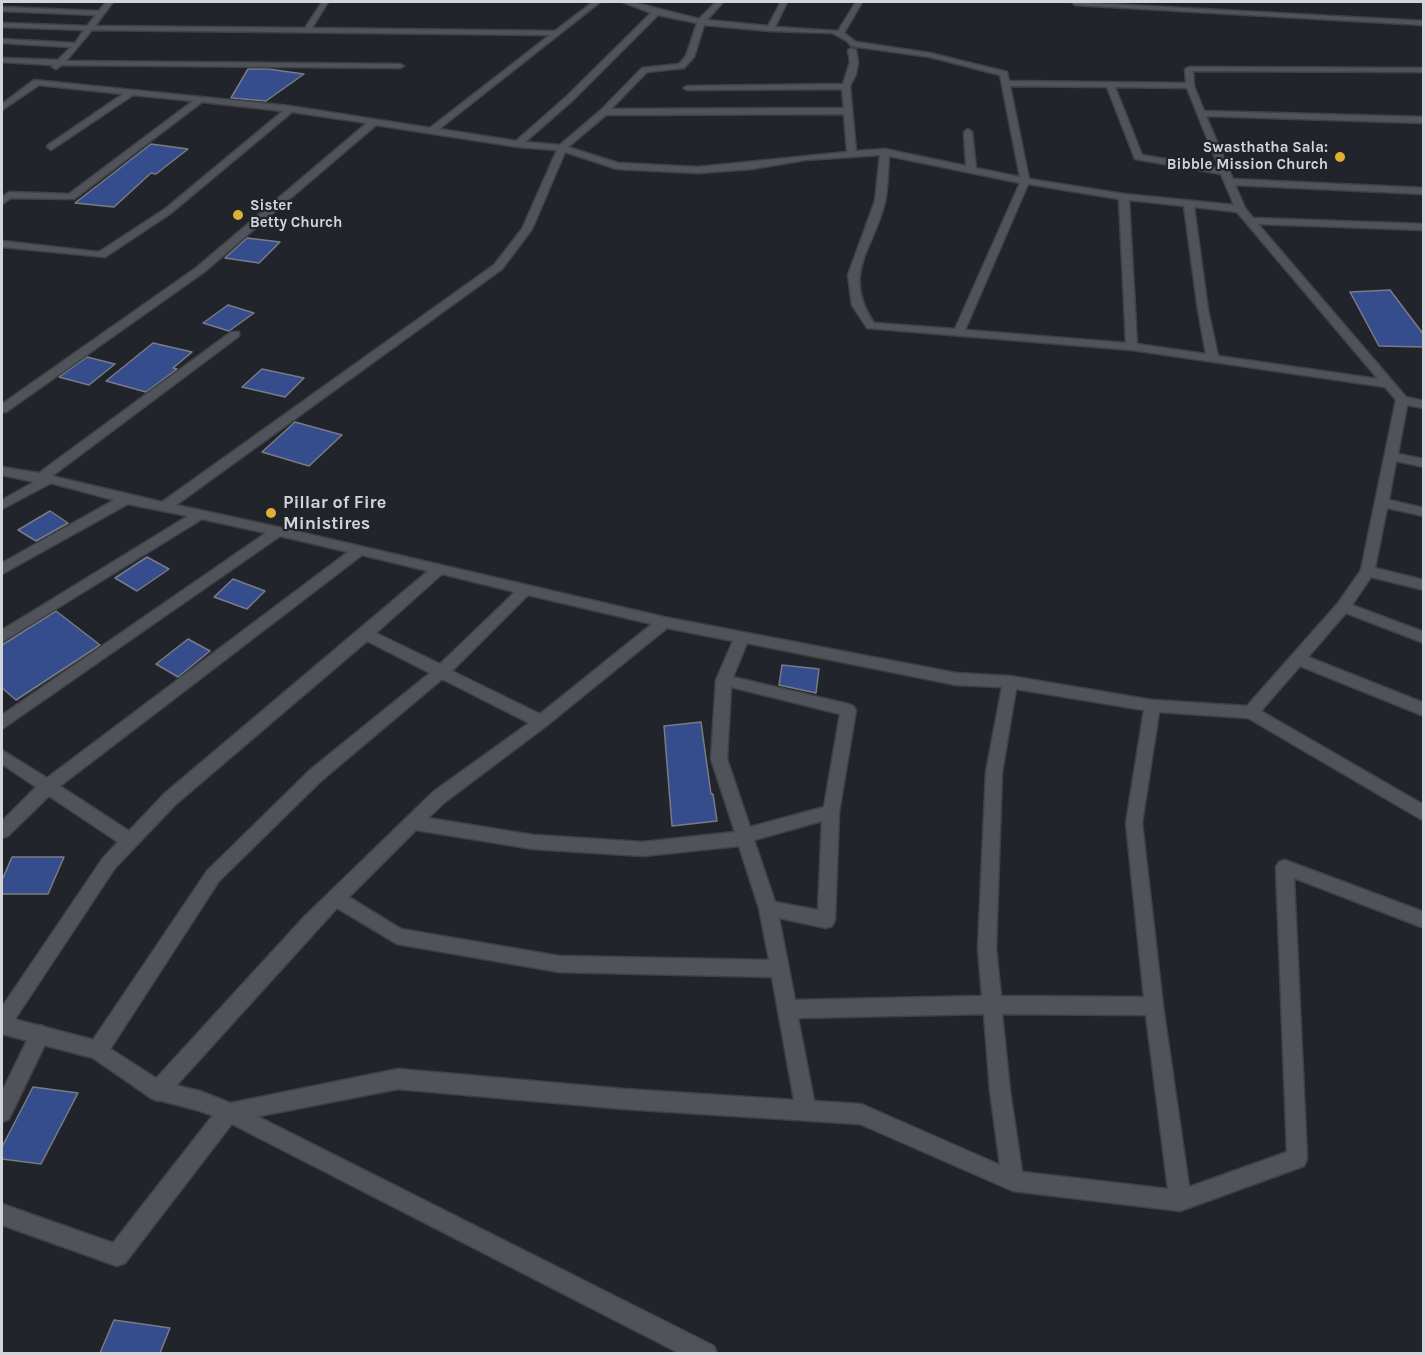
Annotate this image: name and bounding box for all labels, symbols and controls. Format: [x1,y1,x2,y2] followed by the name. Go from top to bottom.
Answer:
[1167,139,1328,174] place label: Swasthatha Sala: Bibble Mission Church
[1333,150,1347,164] marker: Swasthatha Sala: Bibble Mission Church
[250,197,342,232] place label: Sister Betty Church
[231,208,245,222] marker: Sister Betty Church
[283,492,386,534] place label: Pillar of Fire Ministires
[264,506,278,520] marker: Pillar of Fire Ministires

